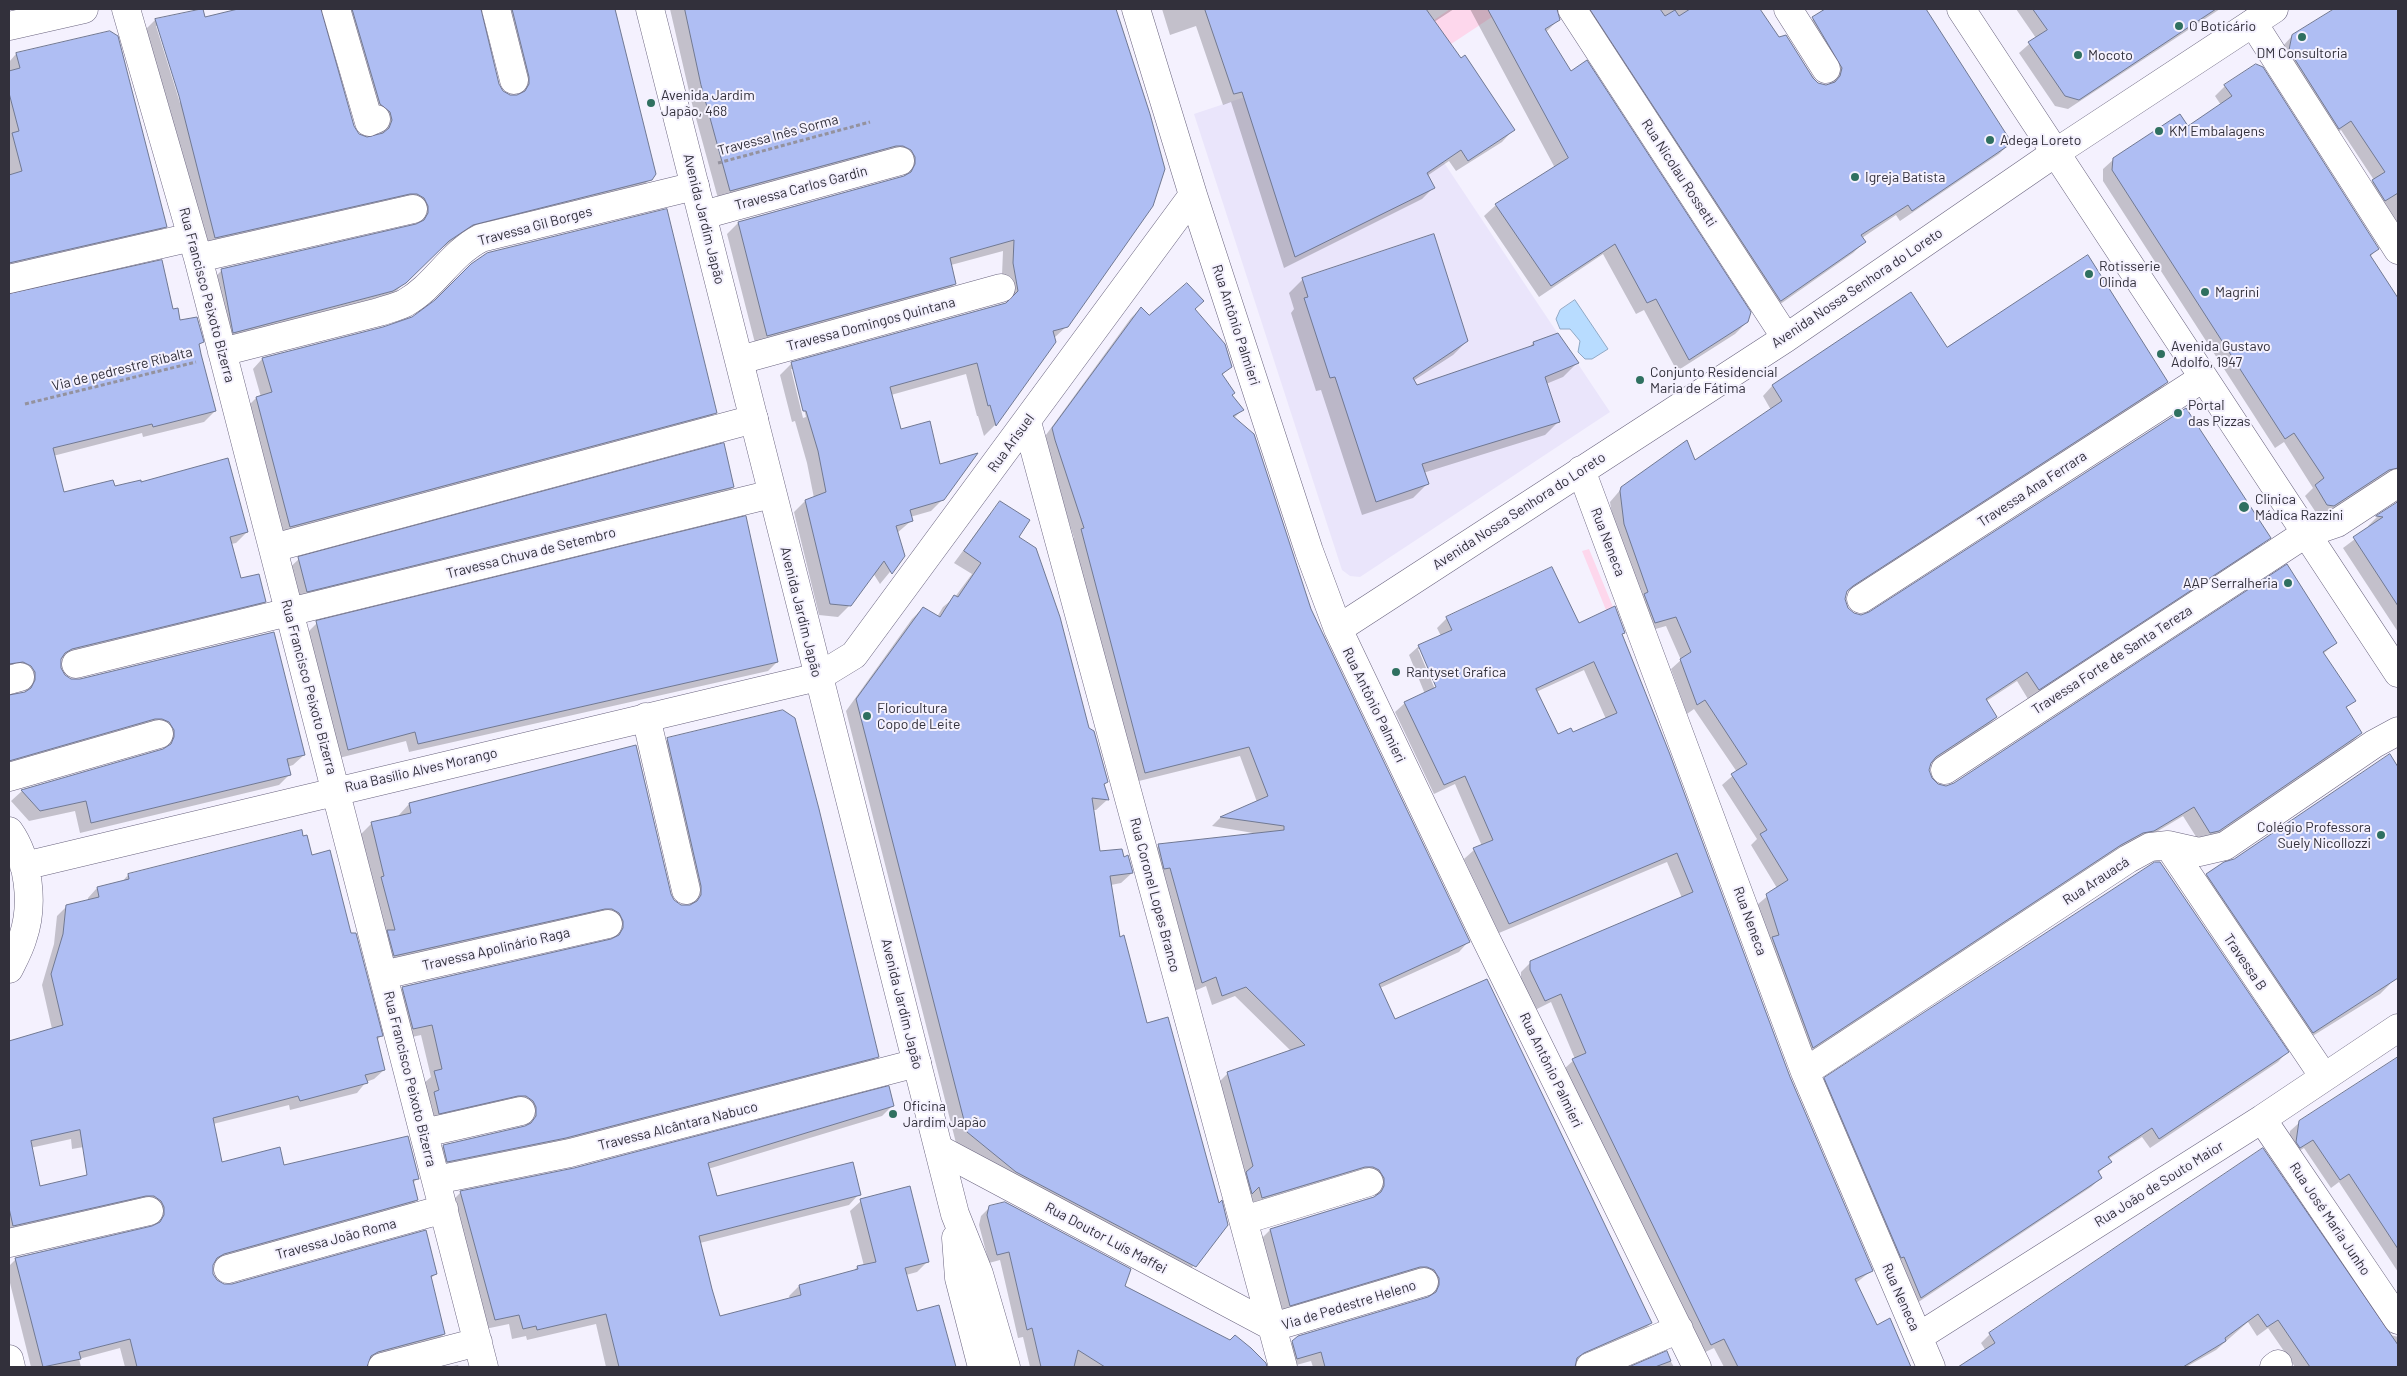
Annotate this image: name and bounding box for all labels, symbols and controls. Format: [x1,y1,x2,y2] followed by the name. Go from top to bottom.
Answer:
[2189,18,2256,34] place label: O Boticário
[2173,20,2185,32] marker: O Boticário
[2296,31,2308,43] marker: DM Consultoria
[2257,45,2347,61] place label: DM Consultoria
[2088,47,2133,63] place label: Mocoto
[2072,49,2084,61] marker: Mocoto
[661,87,755,120] place label: Avenida Jardim Japão, 468
[645,97,657,109] marker: Avenida Jardim Japão, 468
[716,111,840,159] street label: Travessa Inês Sorma
[1638,116,1720,230] street label: Rua Nicolau Rossetti
[2169,123,2265,139] place label: KM Embalagens
[2153,125,2165,137] marker: KM Embalagens
[2000,132,2081,148] place label: Adega Loreto
[1984,134,1996,146] marker: Adega Loreto
[680,152,728,286] street label: Avenida Jardim Japão
[733,162,869,214] street label: Travessa Carlos Gardin
[1865,169,1945,185] place label: Igreja Batista
[1849,171,1861,183] marker: Igreja Batista
[476,203,594,249] street label: Travessa Gil Borges
[176,206,238,384] street label: Rua Francisco Peixoto Bizerra
[1768,224,1946,352] street label: Avenida Nossa Senhora do Loreto
[2099,258,2161,290] place label: Rotisserie Olinda
[1209,263,1263,387] street label: Rua Antônio Palmieri
[2083,268,2095,280] marker: Rotisserie Olinda
[2215,284,2259,300] place label: Magrini
[2199,286,2211,298] marker: Magrini
[785,293,957,355] street label: Travessa Domingos Quintana
[2171,338,2271,371] place label: Avenida Gustavo Adolfo, 1947
[50,343,194,395] street label: Via de pedrestre Ribalta
[2155,348,2167,360] marker: Avenida Gustavo Adolfo, 1947
[1650,364,1777,397] place label: Conjunto Residencial Maria de Fátima
[1634,374,1646,386] marker: Conjunto Residencial Maria de Fátima
[2188,397,2251,430] place label: Portal das Pizzas
[2172,407,2184,419] marker: Portal das Pizzas
[984,411,1038,475] street label: Rua Arisuel
[1974,447,2090,531] street label: Travessa Ana Ferrara
[1429,449,1609,573] street label: Avenida Nossa Senhora do Loreto
[2255,491,2343,524] place label: Clinica Mádica Razzini
[2237,500,2251,514] marker: Clinica Mádica Razzini
[1587,505,1629,579] street label: Rua Neneca
[445,524,617,582] street label: Travessa Chuva de Setembro
[777,545,825,679] street label: Avenida Jardim Japão
[2183,575,2278,591] place label: AAP Serralheria
[2282,577,2294,589] marker: AAP Serralheria
[278,598,340,776] street label: Rua Francisco Peixoto Bizerra
[2029,602,2195,718] street label: Travessa Forte de Santa Tereza
[1339,645,1409,765] street label: Rua Antônio Palmieri
[1406,664,1506,680] place label: Rantyset Grafica
[1390,666,1402,678] marker: Rantyset Grafica
[877,700,960,732] place label: Floricultura Copo de Leite
[861,710,873,722] marker: Floricultura Copo de Leite
[343,744,499,796] street label: Rua Basílio Alves Morango
[1126,816,1184,974] street label: Rua Coronel Lopes Branco
[2257,819,2371,852] place label: Colégio Professora Suely Nicollozzi
[2375,829,2387,841] marker: Colégio Professora Suely Nicollozzi
[2060,853,2132,909] street label: Rua Arauacá
[1730,884,1770,958] street label: Rua Neneca
[421,924,571,974] street label: Travessa Apolinário Raga
[2220,930,2270,994] street label: Travessa B
[878,937,926,1071] street label: Avenida Jardim Japão
[380,989,440,1169] street label: Rua Francisco Peixoto Bizerra
[1516,1010,1586,1130] street label: Rua Antônio Palmieri
[596,1098,760,1154] street label: Travessa Alcântara Nabuco
[903,1098,986,1130] place label: Oficina Jardim Japão
[887,1108,899,1120] marker: Oficina Jardim Japão
[2091,1137,2227,1231] street label: Rua João de Souto Maior
[2286,1159,2374,1279] street label: Rua José Maria Junho
[1042,1199,1170,1277] street label: Rua Doutor Luís Maffei
[274,1215,398,1263] street label: Travessa João Roma
[1879,1261,1923,1333] street label: Rua Neneca
[1280,1277,1418,1333] street label: Via de Pedestre Heleno

